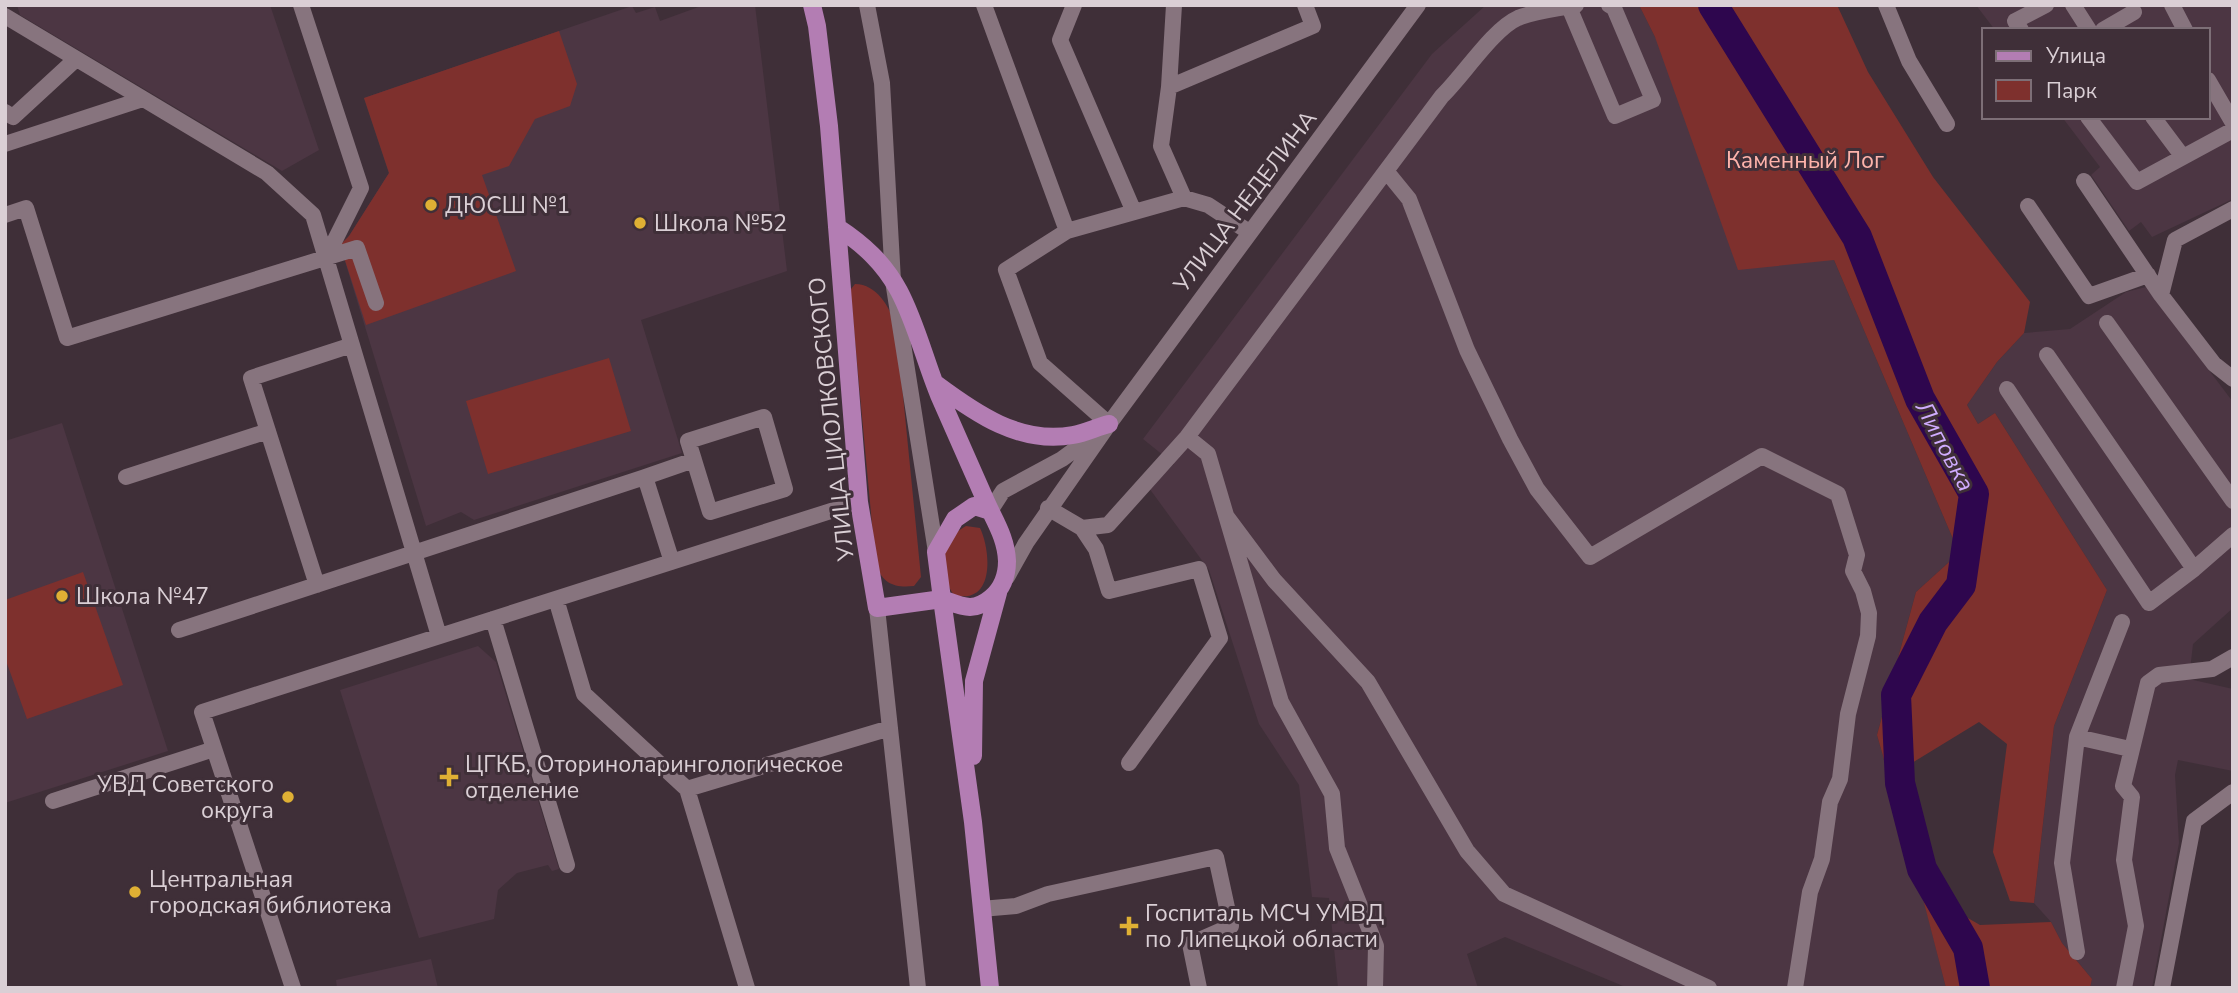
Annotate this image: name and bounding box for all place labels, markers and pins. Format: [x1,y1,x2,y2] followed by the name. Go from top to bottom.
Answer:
[445,190,570,221] place label: ДЮСШ №1
[423,197,439,213] marker: ДЮСШ №1
[654,208,787,239] place label: Школа №52
[632,215,648,231] marker: Школа №52
[76,581,209,612] place label: Школа №47
[54,588,70,604] marker: Школа №47
[465,749,843,806] place label: ЦГКБ, Оториноларингологическое отделение
[439,767,459,787] marker: ЦГКБ, Оториноларингологическое отделение
[96,769,274,826] place label: УВД Советского округа
[280,789,296,805] marker: УВД Советского округа
[149,864,392,921] place label: Центральная городская библиотека
[127,884,143,900] marker: Центральная городская библиотека
[1145,898,1384,955] place label: Госпиталь МСЧ УМВД по Липецкой области
[1119,916,1139,936] marker: Госпиталь МСЧ УМВД по Липецкой области

